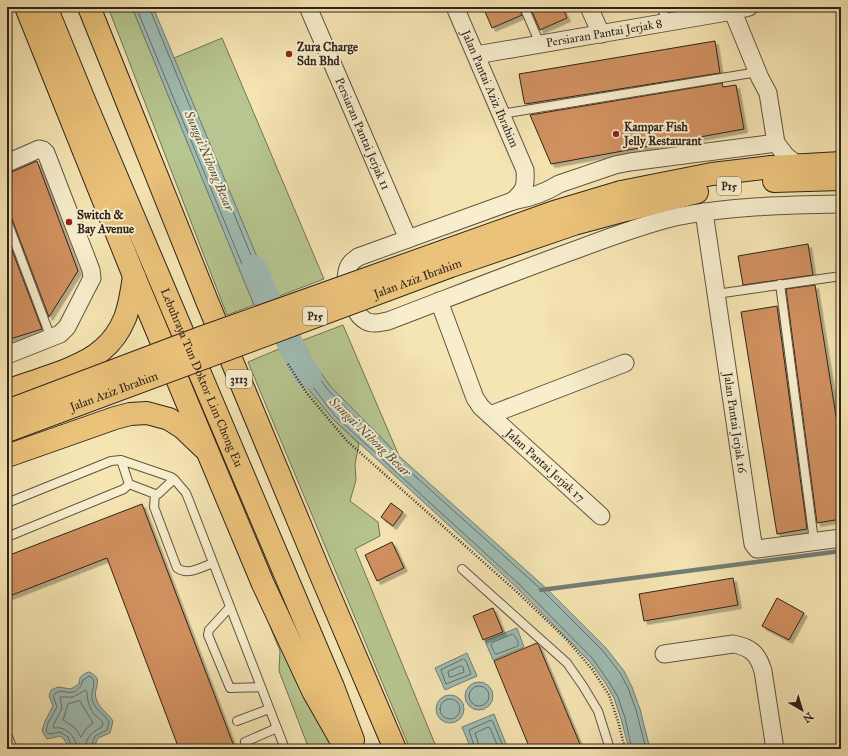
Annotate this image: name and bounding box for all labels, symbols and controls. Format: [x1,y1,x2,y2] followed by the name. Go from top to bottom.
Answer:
[545,16,663,50] street label: Persiaran Pantai Jerjak 8
[457,26,521,150] street label: Jalan Pantai Aziz Ibrahim
[297,40,358,68] place label: Zura Charge Sdn Bhd
[284,49,294,59] marker: Zura Charge Sdn Bhd
[332,75,393,192] street label: Persiaran Pantai Jerjak 11
[180,107,238,214] water label: Sungai Nibong Besar
[622,120,703,149] place label: Kampar Fish Jelly Restaurant
[611,129,621,139] marker: Kampar Fish Jelly Restaurant
[717,177,741,195] road number: P15
[77,208,134,237] place label: Switch & Bay Avenue
[64,217,74,227] marker: Switch & Bay Avenue
[370,256,463,303] street label: Jalan Aziz Ibrahim
[158,286,246,470] street label: Lebuhraya Tun Doktor Lim Chong Eu
[303,307,327,325] road number: P15
[66,369,160,416] street label: Jalan Aziz Ibrahim
[719,369,750,475] street label: Jalan Pantai Jerjak 16
[226,370,252,388] road number: 3113
[325,393,415,480] water label: Sungai Nibong Besar
[501,424,588,505] street label: Jalan Pantai Jerjak 17
[782,690,822,730] north arrow
[800,709,816,726] text: N

